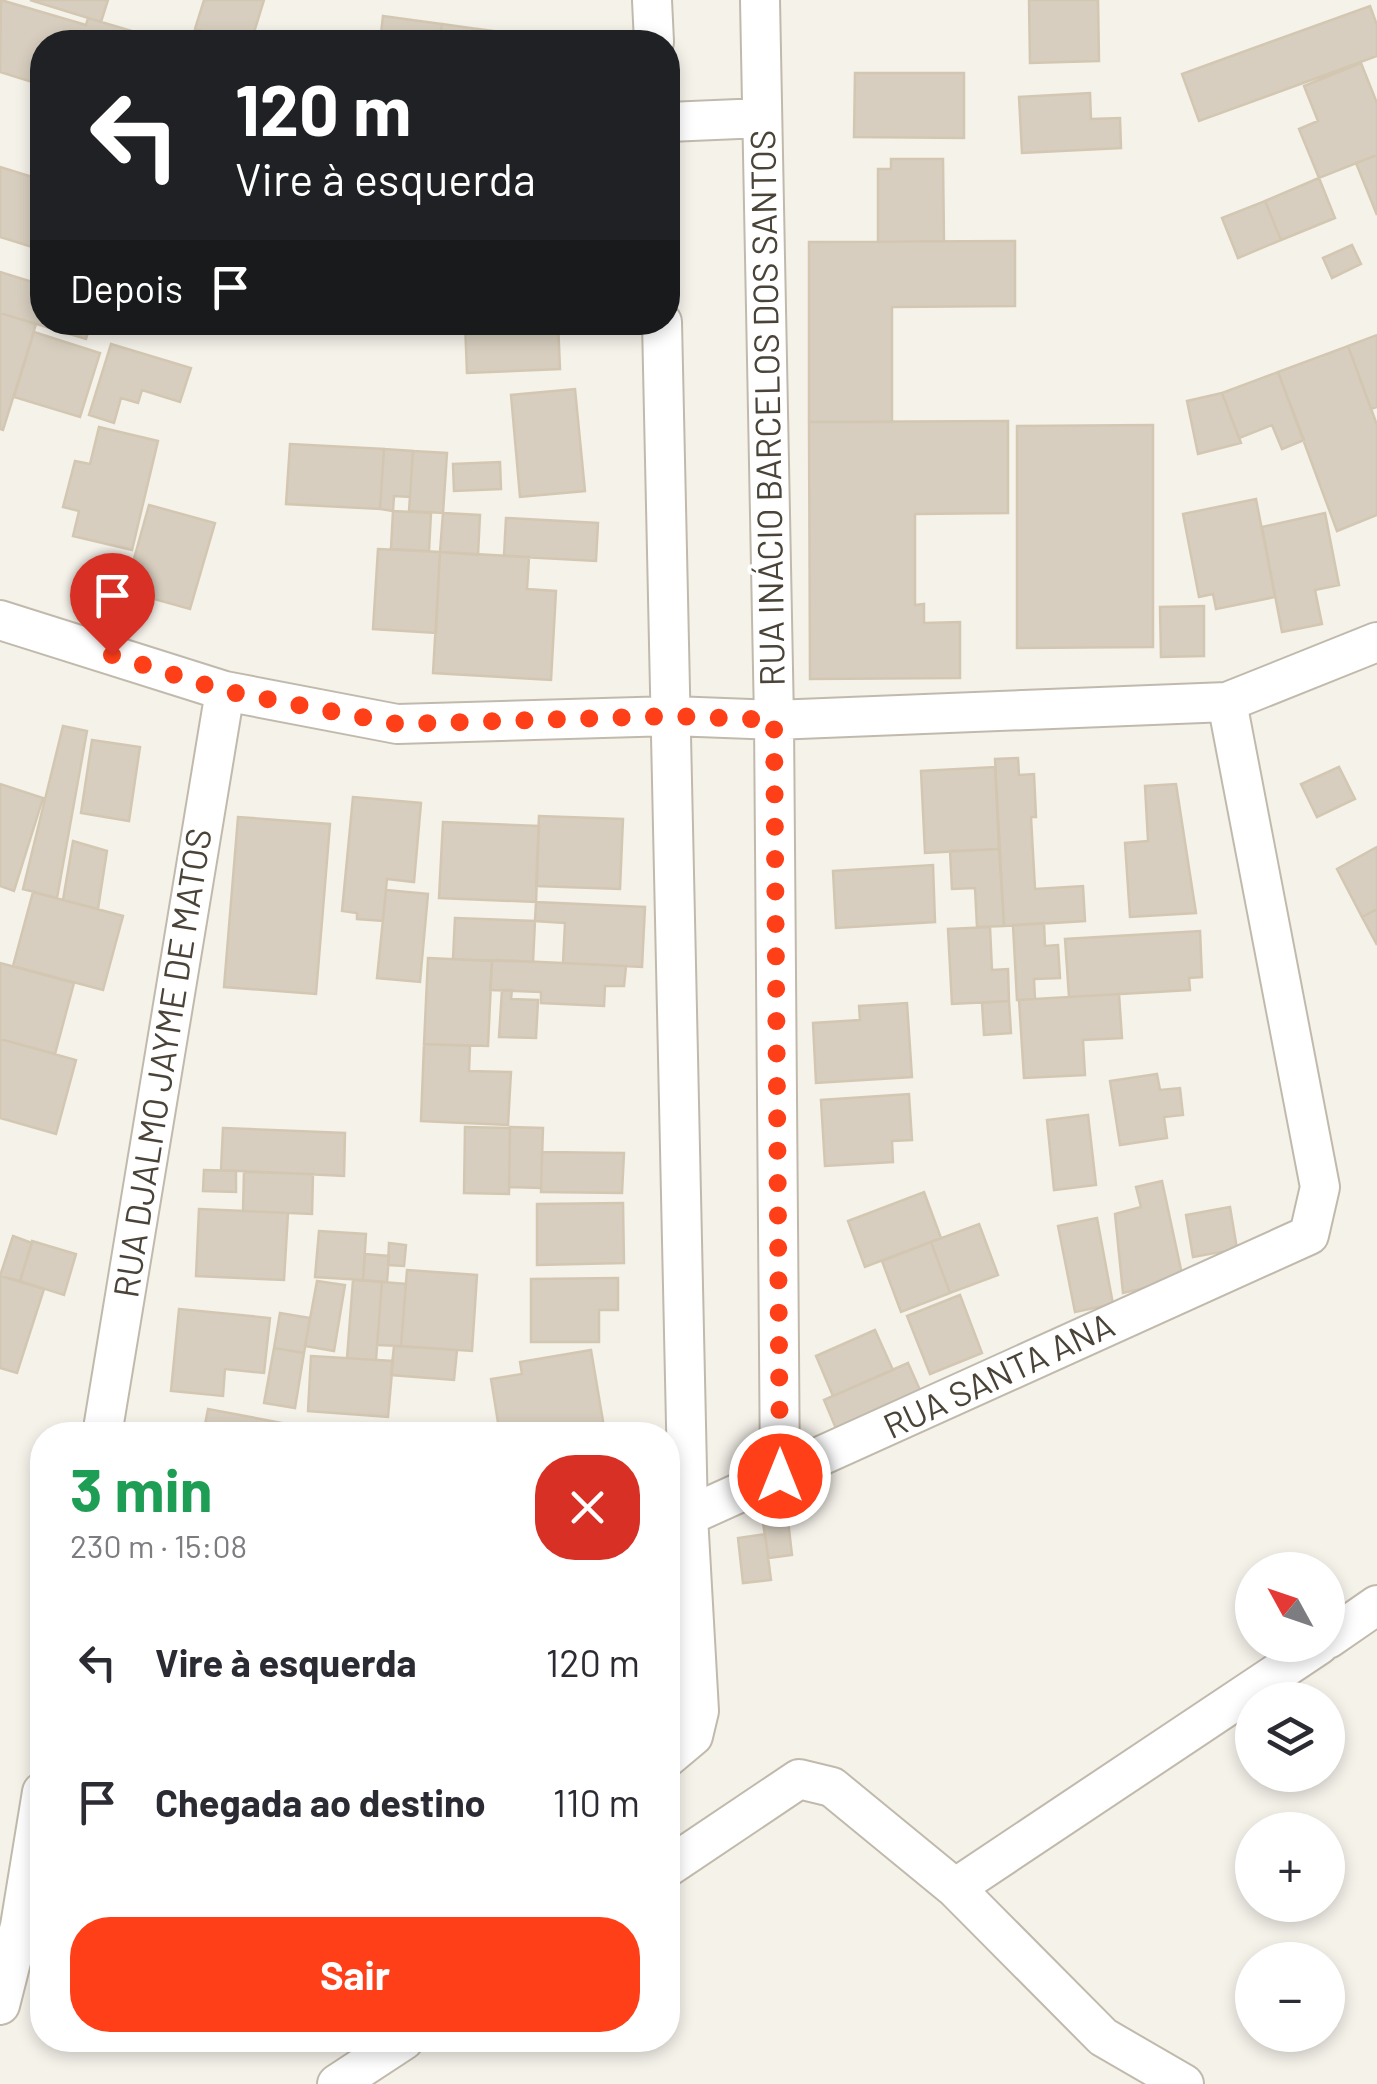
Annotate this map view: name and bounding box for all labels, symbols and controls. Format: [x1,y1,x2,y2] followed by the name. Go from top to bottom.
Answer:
[235,66,411,150] text: 120 m
[70,70,200,200] icon: left
[740,129,792,687] street label: RUA INÁCIO BARCELOS DOS SANTOS
[235,151,536,205] text: Vire à esquerda
[203,260,258,315] icon: arrive
[70,265,183,311] text: Depois
[70,553,155,656] pin
[85,568,140,623] icon: arrive
[103,825,219,1300] street label: RUA DJALMO JAYME DE MATOS
[876,1302,1120,1446] street label: RUA SANTA ANA
[728,1424,832,1528] position arrow
[70,1452,213,1524] text: 3 min
[535,1455,640,1560] button: close
[70,1526,247,1564] text: 230 m · 15:08
[1235,1552,1345,1662] north arrow
[1235,1552,1345,2052] map controls
[70,1635,125,1690] icon: left
[155,1639,417,1685] text: Vire à esquerda
[546,1639,640,1685] text: 120 m
[1235,1682,1345,1792] button: layers
[70,1775,125,1830] icon: arrive
[155,1779,486,1825] text: Chegada ao destino
[553,1779,640,1825] text: 110 m
[1235,1812,1345,1922] button: +
[70,1917,640,2032] button: Sair
[1235,1942,1345,2052] button: −

